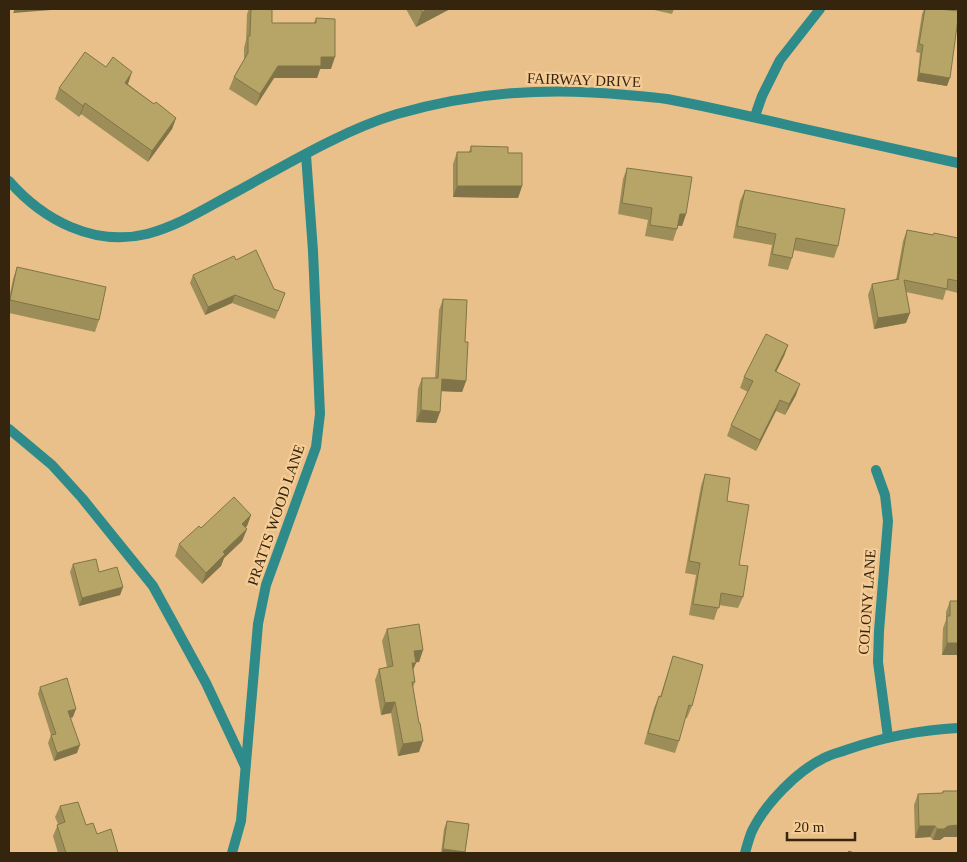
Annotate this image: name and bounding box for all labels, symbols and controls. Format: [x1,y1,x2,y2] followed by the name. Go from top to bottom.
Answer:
[527,70,641,90] street label: FAIRWAY DRIVE
[244,442,308,588] street label: PRATTS WOOD LANE
[855,549,879,655] street label: COLONY LANE
[787,810,854,842] scale bar
[794,819,825,835] text: 20 m

